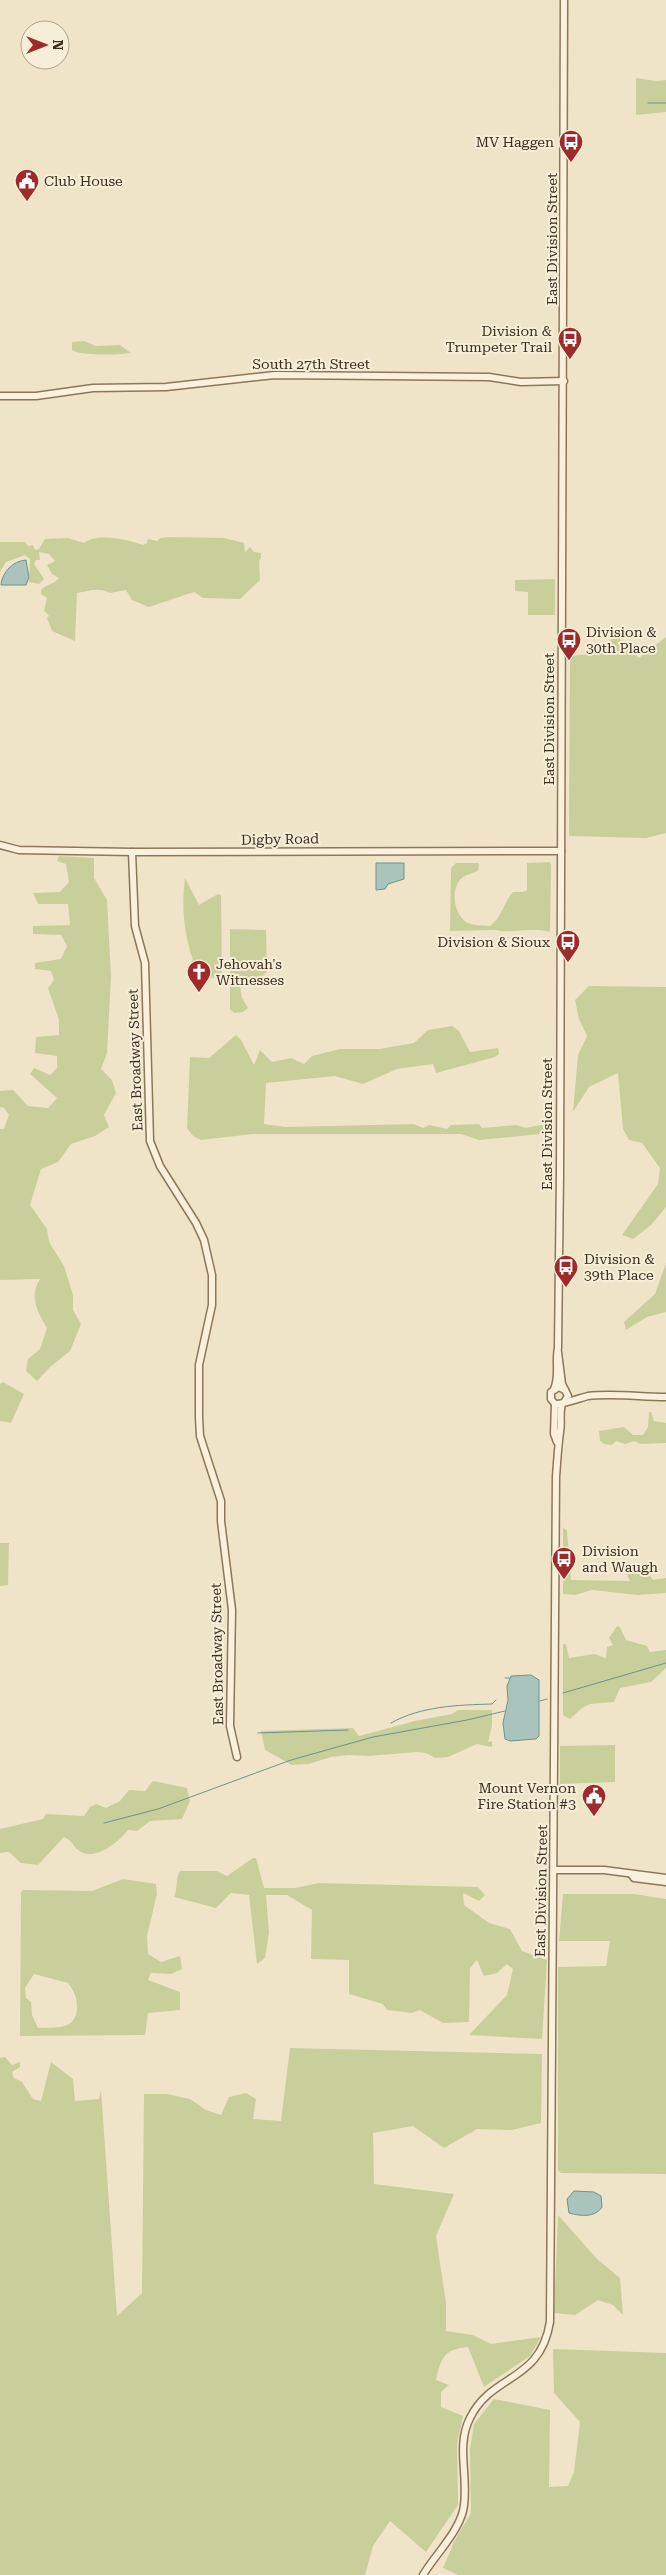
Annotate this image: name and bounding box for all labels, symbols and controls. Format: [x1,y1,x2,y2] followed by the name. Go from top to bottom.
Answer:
[20,20,70,70] north arrow
[50,40,66,51] text: N
[558,129,584,163] bus stop icon: MV Haggen
[476,134,554,150] place label: MV Haggen
[14,168,40,202] public building icon: Club House
[44,173,123,189] place label: Club House
[544,173,560,305] street label: East Division Street
[445,323,553,355] place label: Division & Trumpeter Trail
[557,326,583,360] bus stop icon: Division & Trumpeter Trail
[252,356,370,372] street label: South 27th Street
[586,624,657,656] place label: Division & 30th Place
[556,627,582,661] bus stop icon: Division & 30th Place
[541,653,557,785] street label: East Division Street
[241,830,319,848] street label: Digby Road
[555,929,581,963] bus stop icon: Division & Sioux
[437,934,550,950] place label: Division & Sioux
[216,956,284,988] place label: Jehovah's Witnesses
[186,959,212,993] church icon: Jehovah's Witnesses
[125,989,145,1131] street label: East Broadway Street
[539,1058,555,1190] street label: East Division Street
[584,1251,655,1283] place label: Division & 39th Place
[553,1254,579,1288] bus stop icon: Division & 39th Place
[582,1543,658,1575] place label: Division and Waugh
[551,1546,577,1580] bus stop icon: Division and Waugh
[208,1583,226,1725] street label: East Broadway Street
[478,1780,576,1812] place label: Mount Vernon Fire Station #3
[581,1783,607,1817] public building icon: Mount Vernon Fire Station #3
[532,1825,550,1957] street label: East Division Street

